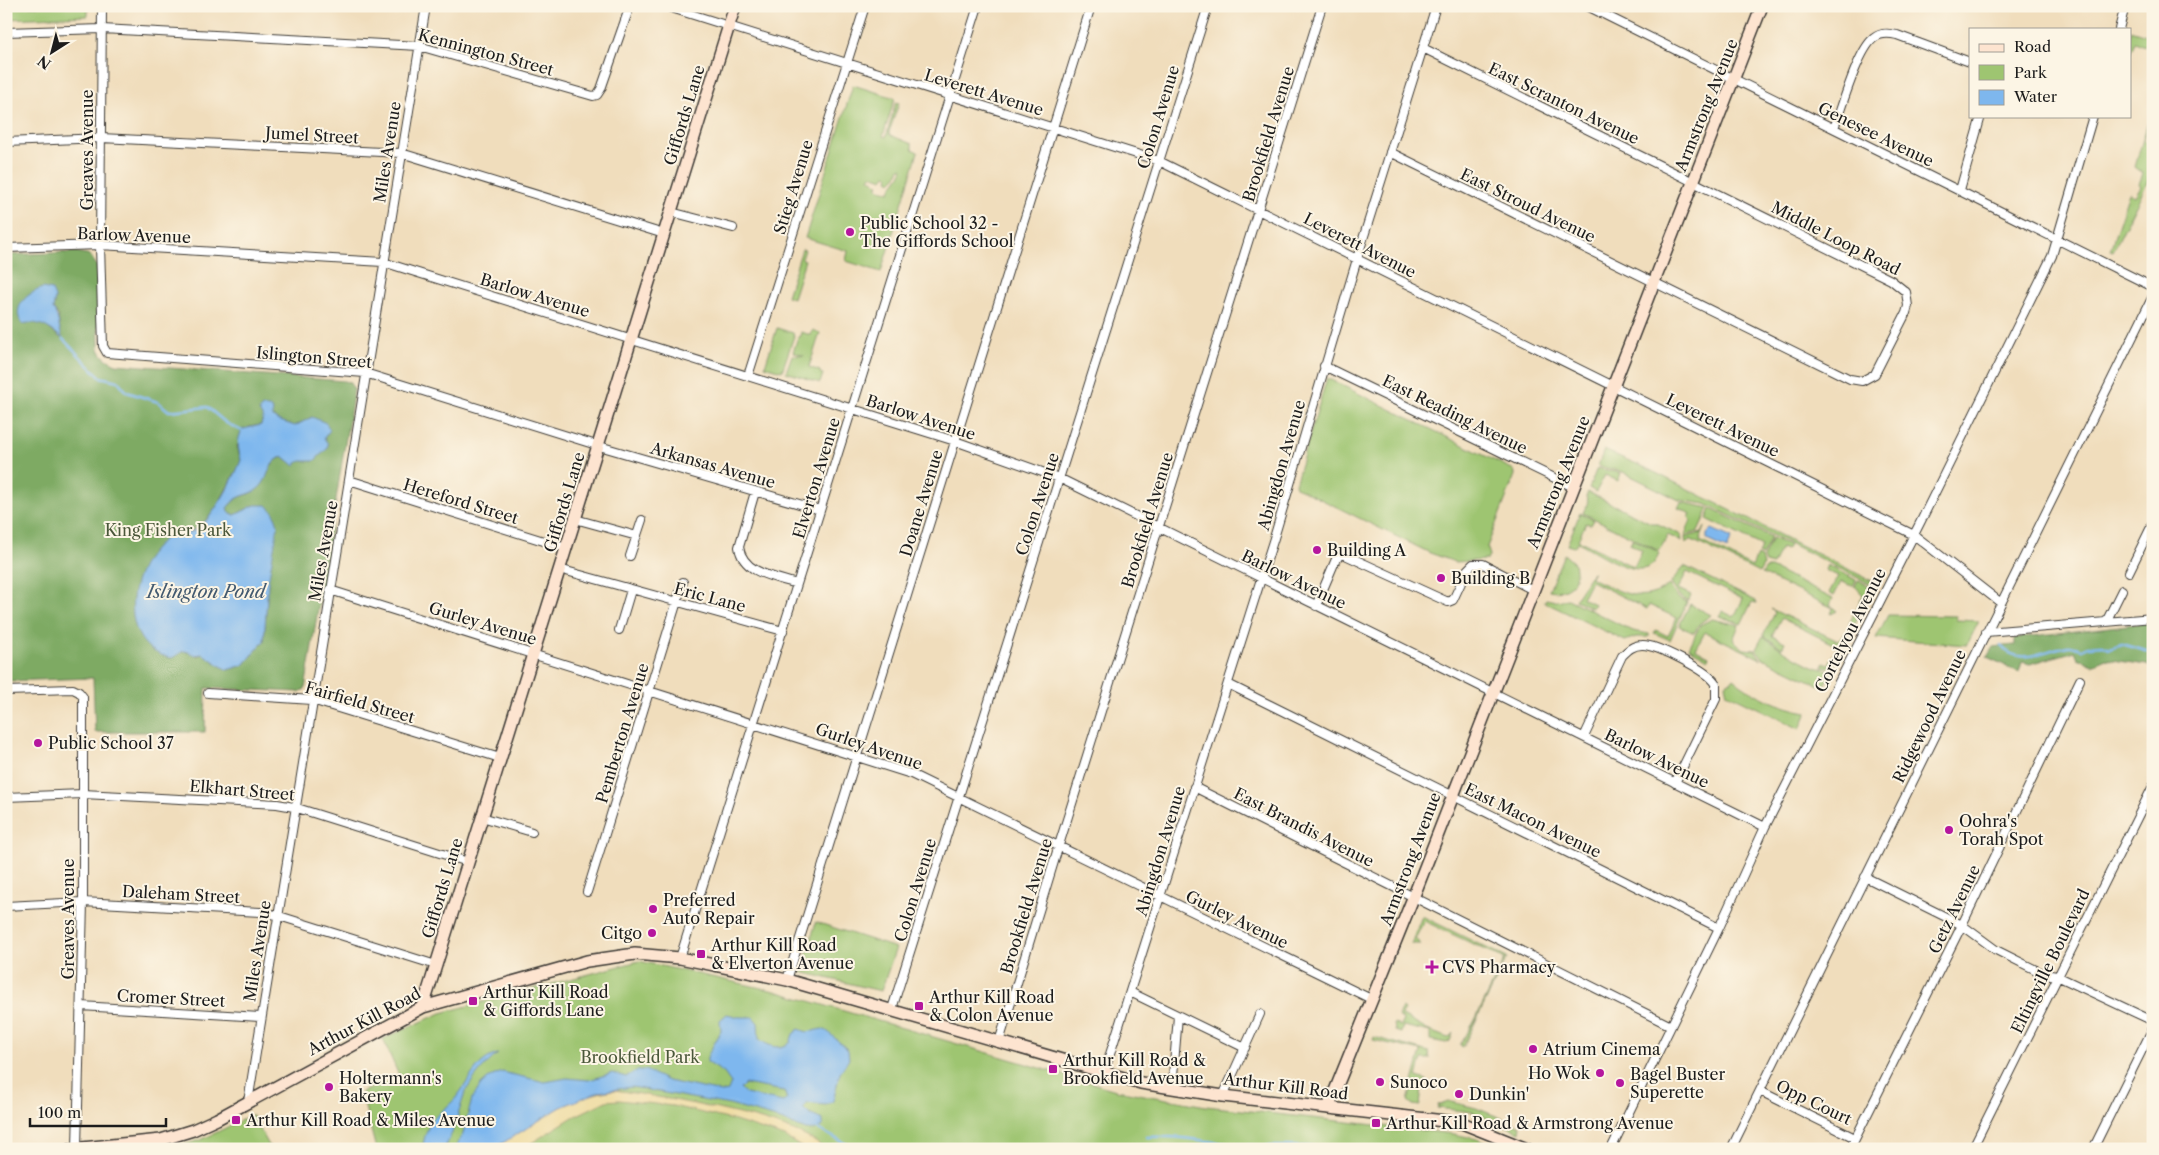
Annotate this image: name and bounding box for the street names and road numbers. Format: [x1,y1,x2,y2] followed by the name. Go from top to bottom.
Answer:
[416,24,556,80] street label: Kennington Street
[1670,36,1742,175] street label: Armstrong Avenue
[1485,58,1643,148] street label: East Scranton Avenue
[659,62,709,168] street label: Giffords Lane
[1133,63,1183,171] street label: Colon Avenue
[922,64,1046,120] street label: Leverett Avenue
[1238,64,1298,204] street label: Brookfield Avenue
[77,89,97,211] street label: Greaves Avenue
[1815,97,1937,171] street label: Genesee Avenue
[369,100,405,204] street label: Miles Avenue
[262,122,360,147] street label: Jumel Street
[769,137,817,237] street label: Stieg Avenue
[1457,164,1599,246] street label: East Stroud Avenue
[1768,197,1904,279] street label: Middle Loop Road
[1300,208,1420,282] street label: Leverett Avenue
[77,223,191,247] street label: Barlow Avenue
[478,269,592,321] street label: Barlow Avenue
[255,342,373,372] street label: Islington Street
[1379,370,1531,458] street label: East Reading Avenue
[1663,389,1783,461] street label: Leverett Avenue
[864,390,978,444] street label: Barlow Avenue
[1253,397,1309,534] street label: Abingdon Avenue
[1522,413,1594,552] street label: Armstrong Avenue
[788,415,844,541] street label: Elverton Avenue
[647,437,778,492] street label: Arkansas Avenue
[895,447,947,559] street label: Doane Avenue
[539,449,589,555] street label: Giffords Lane
[1011,450,1063,558] street label: Colon Avenue
[1117,450,1177,590] street label: Brookfield Avenue
[401,474,521,528] street label: Hereford Street
[304,499,342,603] street label: Miles Avenue
[1239,545,1350,613] street label: Barlow Avenue
[1810,565,1890,695] street label: Cortelyou Avenue
[672,578,748,616] street label: Eric Lane
[427,597,539,649] street label: Gurley Avenue
[1888,646,1970,786] street label: Ridgewood Avenue
[591,661,653,805] street label: Pemberton Avenue
[303,677,417,727] street label: Fairfield Street
[813,718,925,774] street label: Gurley Avenue
[1602,724,1713,792] street label: Barlow Avenue
[189,775,296,805] street label: Elkhart Street
[1461,778,1605,862] street label: East Macon Avenue
[1231,783,1377,871] street label: East Brandis Avenue
[1130,784,1189,919] street label: Abingdon Avenue
[1375,789,1445,929] street label: Armstrong Avenue
[417,835,467,941] street label: Giffords Lane
[890,836,940,944] street label: Colon Avenue
[996,836,1056,976] street label: Brookfield Avenue
[58,858,78,980] street label: Greaves Avenue
[1924,861,1984,957] street label: Getz Avenue
[122,881,241,907] street label: Daleham Street
[2006,885,2094,1036] street label: Eltingville Boulevard
[1182,886,1292,952] street label: Gurley Avenue
[239,899,275,1003] street label: Miles Avenue
[303,983,424,1060] street label: Arthur Kill Road
[116,985,226,1011] street label: Cromer Street
[1222,1068,1350,1104] street label: Arthur Kill Road
[1773,1075,1855,1129] street label: Opp Court

